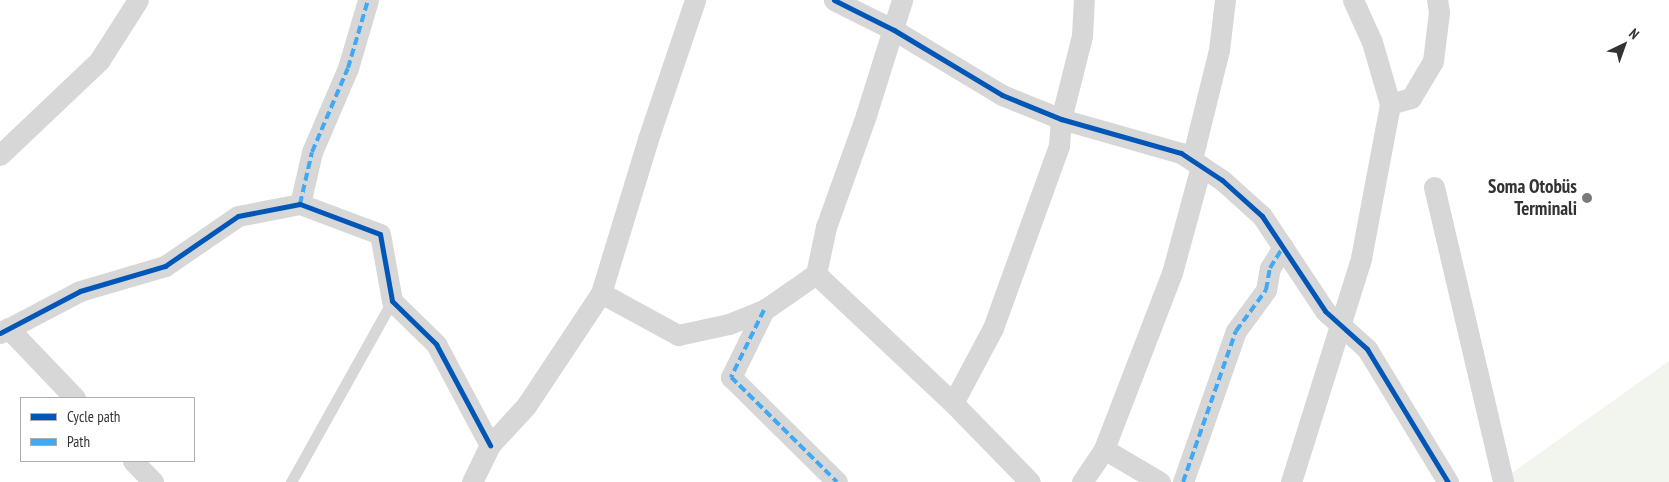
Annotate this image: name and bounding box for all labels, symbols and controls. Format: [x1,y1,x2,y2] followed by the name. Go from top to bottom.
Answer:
[1599,20,1649,70] north arrow
[1625,25,1643,43] text: N
[1488,176,1577,220] place label: Soma Otobüs Terminali
[1581,192,1593,204] marker: Soma Otobüs Terminali
[20,397,195,462] legend
[67,407,120,426] text: Cycle path
[67,432,90,451] text: Path

